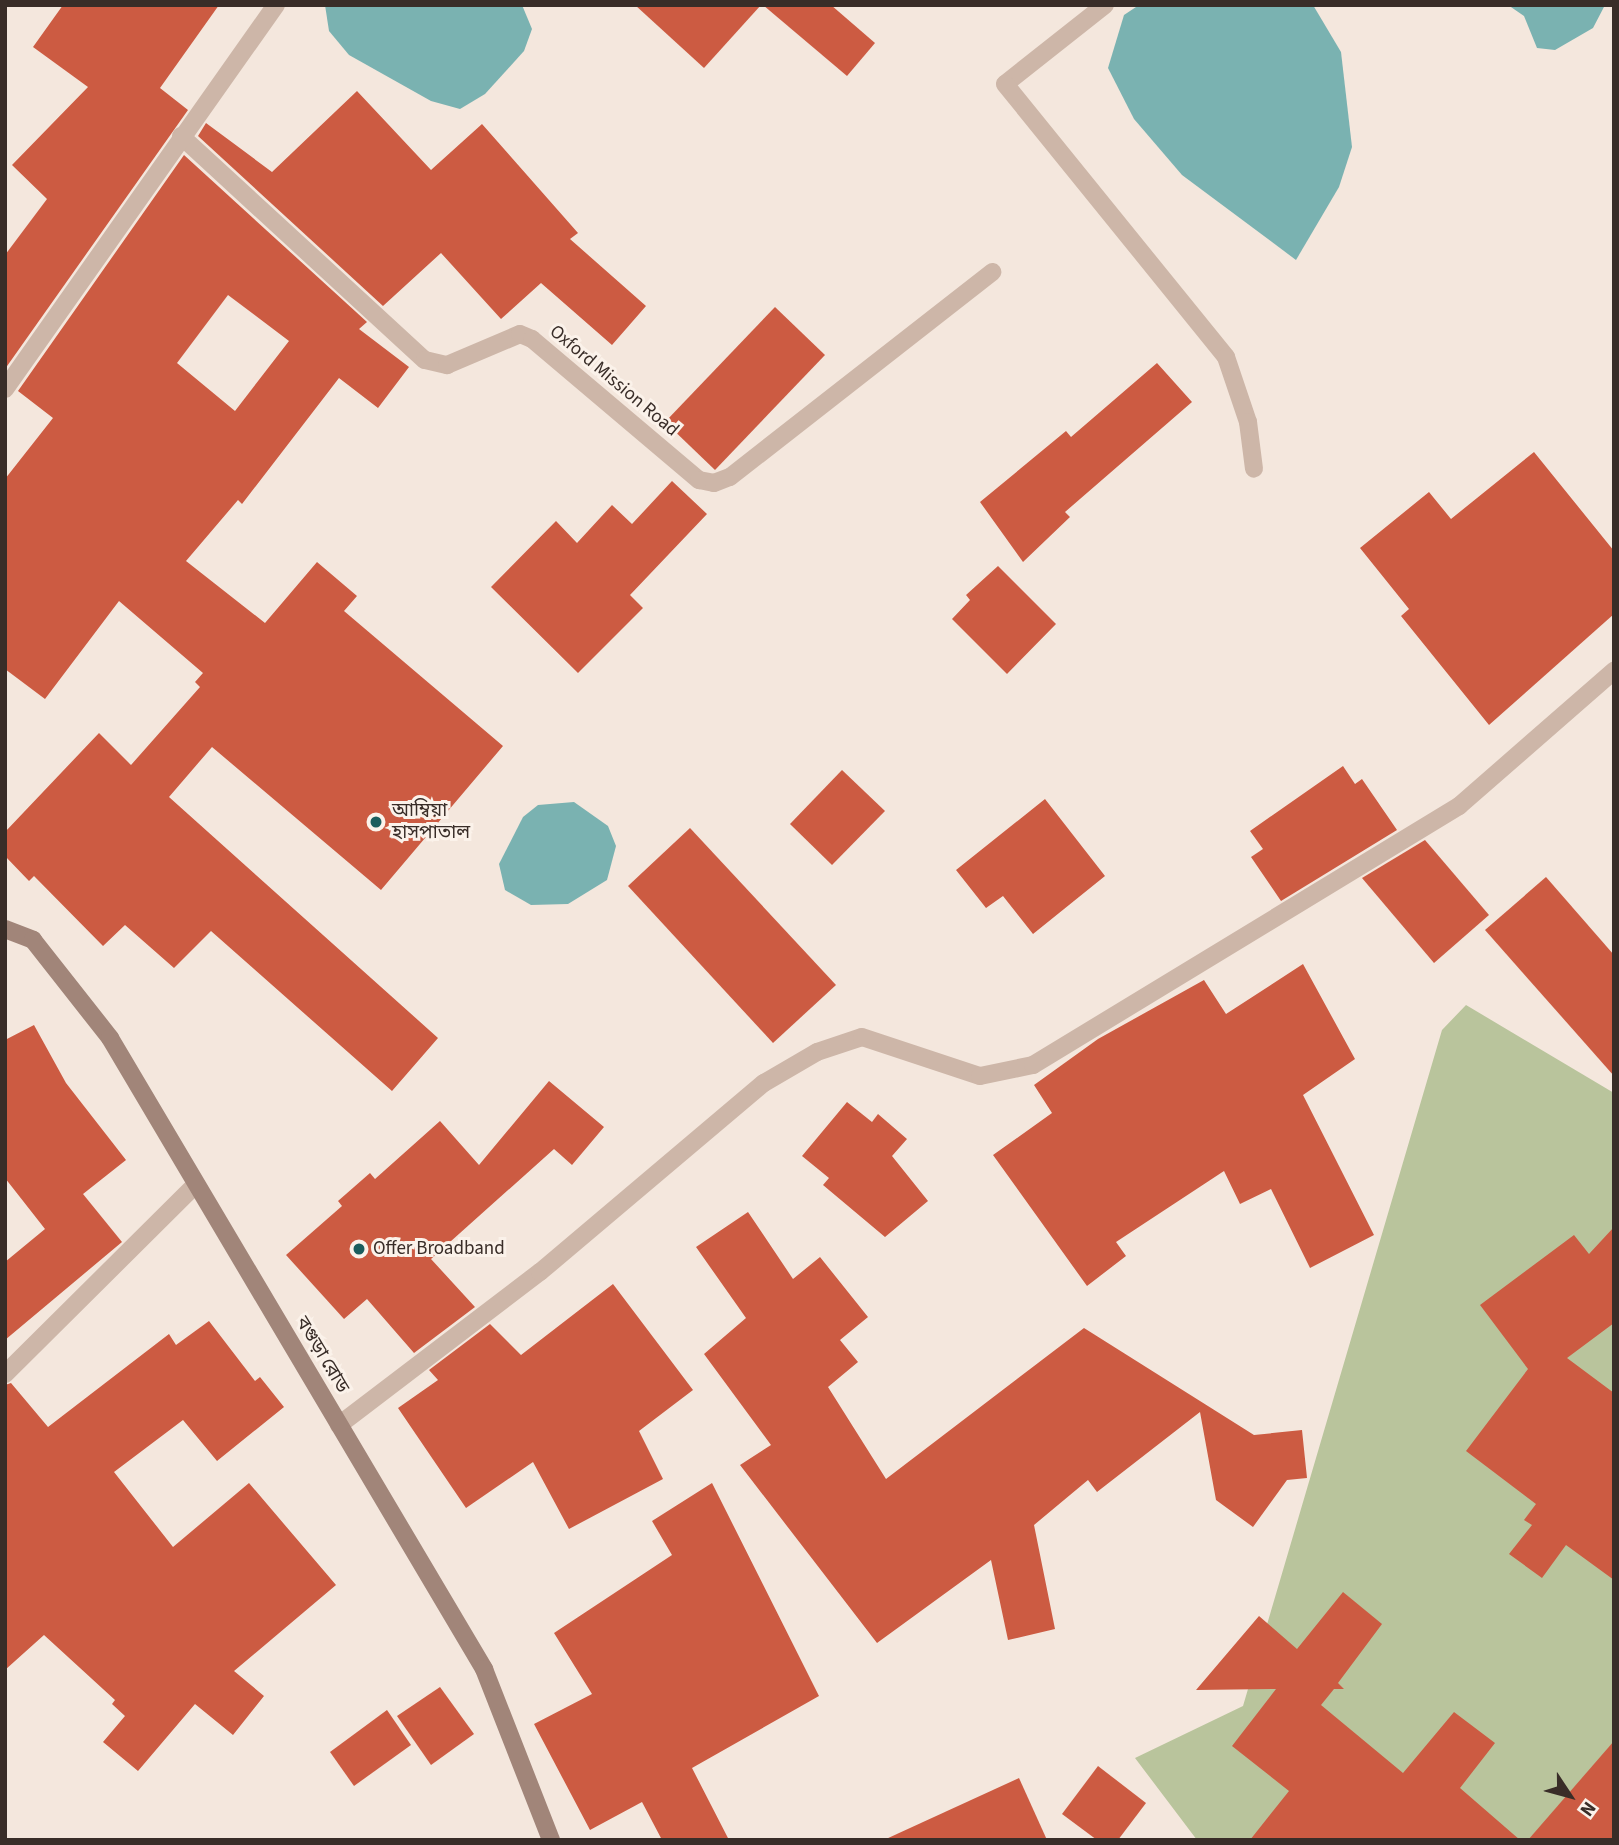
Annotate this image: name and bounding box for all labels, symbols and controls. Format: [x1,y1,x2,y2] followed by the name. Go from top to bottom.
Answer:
[545,320,683,442] street label: Oxford Mission Road
[392,800,470,844] place label: আম্বিয়া হাসপাতাল
[366,812,386,832] marker: আম্বিয়া হাসপাতাল
[373,1238,505,1260] place label: Offer Broadband
[351,1241,367,1257] marker: Offer Broadband
[290,1313,354,1397] street label: বগুড়া রোড
[1535,1761,1605,1831] north arrow
[1573,1796,1602,1822] text: N

